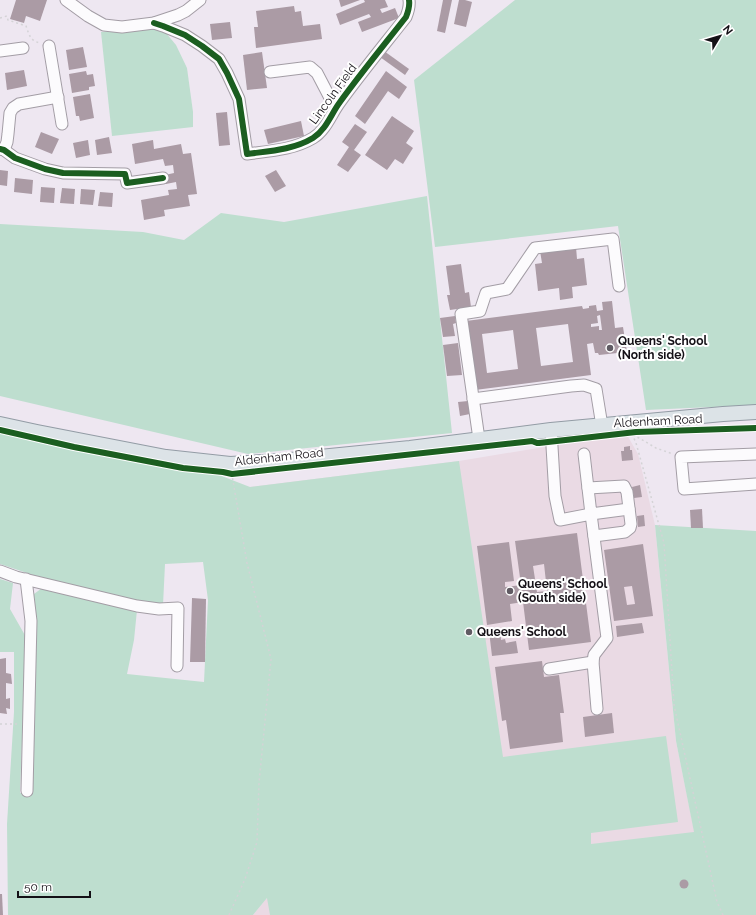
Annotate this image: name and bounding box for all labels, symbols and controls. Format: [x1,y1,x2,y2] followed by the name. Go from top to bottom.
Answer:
[700,16,740,56] north arrow
[720,23,735,37] text: N
[306,61,360,127] street label: Lincoln Field
[618,334,707,362] place label: Queens' School (North side)
[605,343,615,353] marker: Queens' School (North side)
[613,412,703,430] street label: Aldenham Road
[234,445,324,469] street label: Aldenham Road
[518,577,607,605] place label: Queens' School (South side)
[505,586,515,596] marker: Queens' School (South side)
[477,625,566,639] place label: Queens' School
[464,627,474,637] marker: Queens' School
[18,873,90,899] scale bar
[24,880,52,894] text: 50 m

